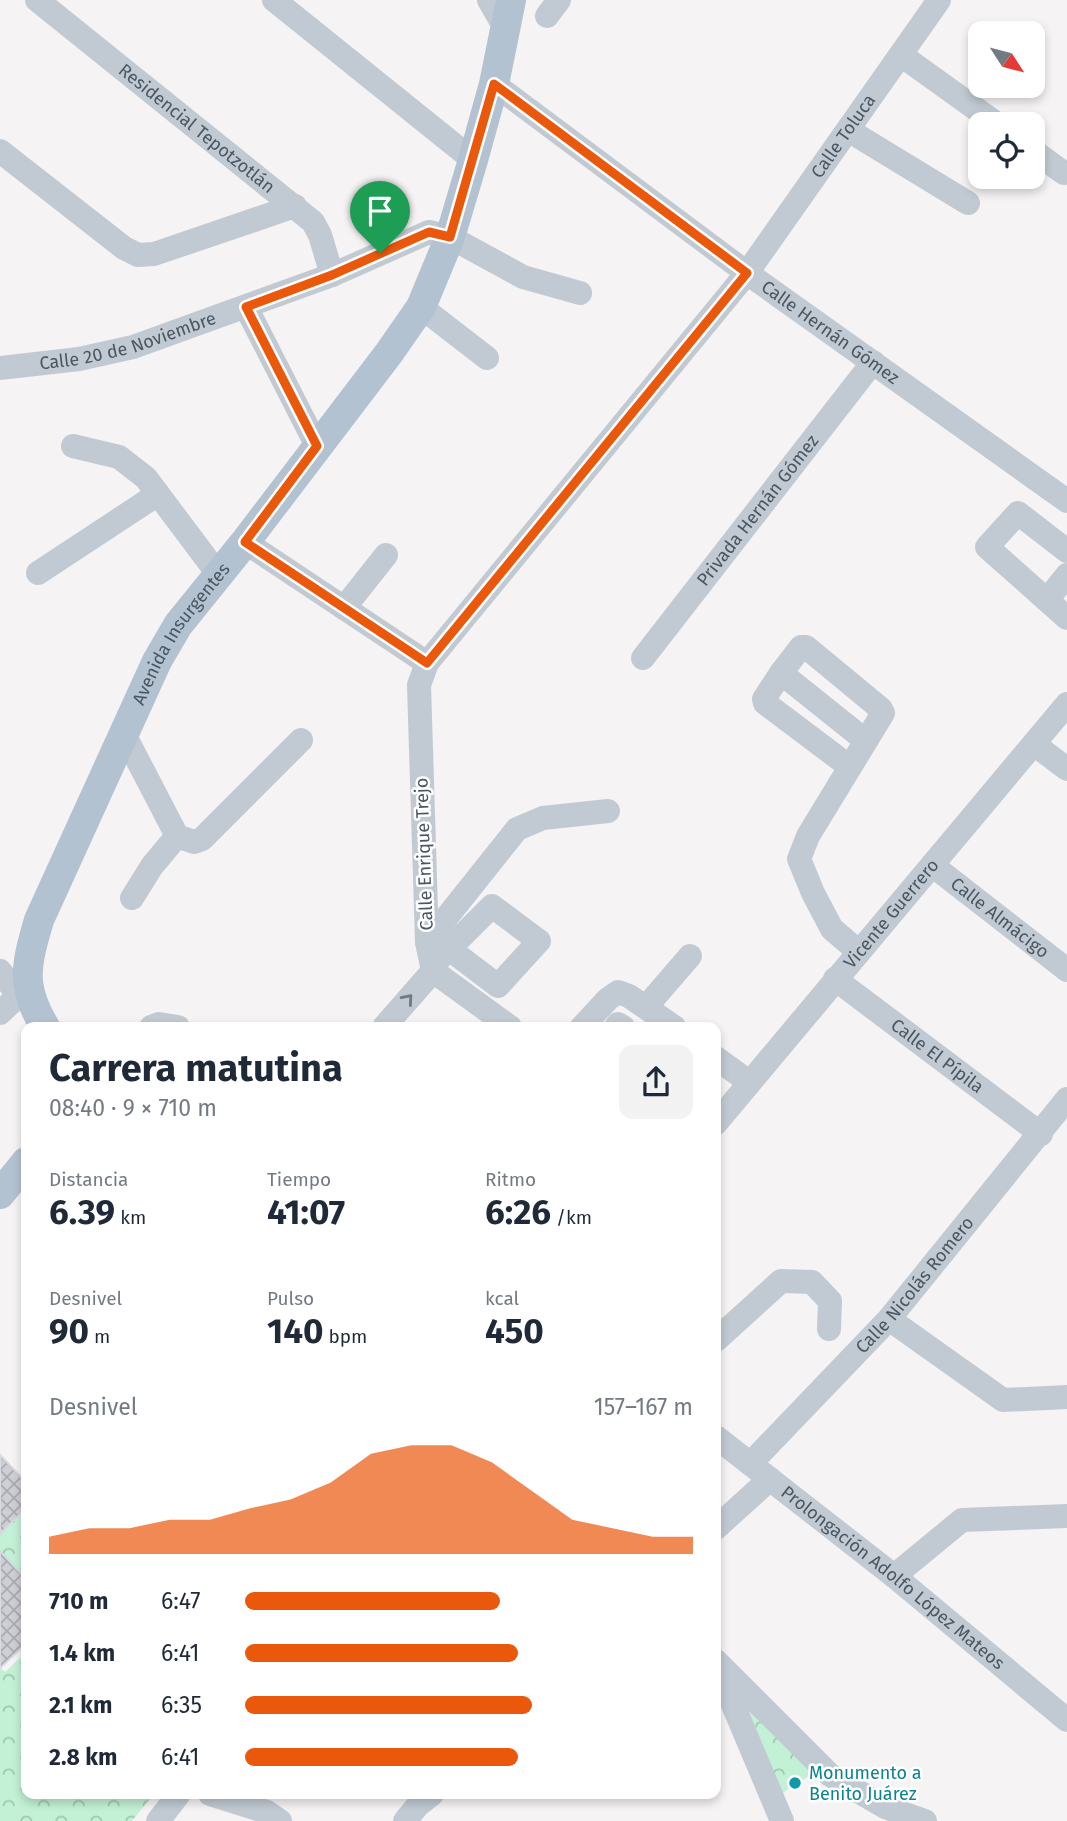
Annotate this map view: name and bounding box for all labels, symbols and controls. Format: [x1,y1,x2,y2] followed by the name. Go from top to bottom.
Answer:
[968,21,1045,98] north arrow
[968,21,1045,189] map controls
[114,59,279,198] street label: Residencial Tepotzotlán
[806,90,880,182] street label: Calle Toluca
[968,112,1045,189] button: locate
[350,181,410,253] pin
[361,192,399,230] icon: arrive
[757,276,904,389] street label: Calle Hernán Gómez
[38,307,219,374] street label: Calle 20 de Noviembre
[692,430,823,590] street label: Privada Hernán Gómez
[127,559,235,708] street label: Avenida Insurgentes
[410,777,438,931] street label: Calle Enrique Trejo
[839,854,944,973] street label: Vicente Guerrero
[946,873,1053,963] street label: Calle Almácigo
[400,995,413,1008] one-way arrow
[887,1014,988,1098] street label: Calle El Pípila
[49,1045,343,1091] text: Carrera matutina
[619,1045,693,1119] button: share
[49,1094,217,1122] text: 08:40 · 9 × 710 m
[49,1168,128,1191] text: Distancia
[267,1168,331,1191] text: Tiempo
[485,1168,536,1191] text: Ritmo
[49,1191,115,1233] text: 6.39
[267,1191,345,1233] text: 41:07
[485,1191,551,1233] text: 6:26
[115,1206,146,1229] text: km
[551,1206,592,1229] text: /km
[851,1212,978,1358] street label: Calle Nicolás Romero
[49,1287,122,1310] text: Desnivel
[267,1287,314,1310] text: Pulso
[485,1287,519,1310] text: kcal
[49,1310,89,1352] text: 90
[267,1310,324,1352] text: 140
[485,1310,544,1352] text: 450
[89,1325,110,1348] text: m
[324,1325,367,1348] text: bpm
[49,1393,138,1421] text: Desnivel
[594,1393,693,1421] text: 157–167 m
[777,1481,1009,1674] street label: Prolongación Adolfo López Mateos
[49,1587,108,1615] text: 710 m
[161,1587,201,1615] text: 6:47
[49,1639,115,1667] text: 1.4 km
[161,1639,200,1667] text: 6:41
[49,1691,112,1719] text: 2.1 km
[161,1691,202,1719] text: 6:35
[49,1743,117,1771] text: 2.8 km
[161,1743,200,1771] text: 6:41
[809,1762,922,1805] place label: Monumento a Benito Juárez
[787,1775,803,1791] marker: Monumento a Benito Juárez

